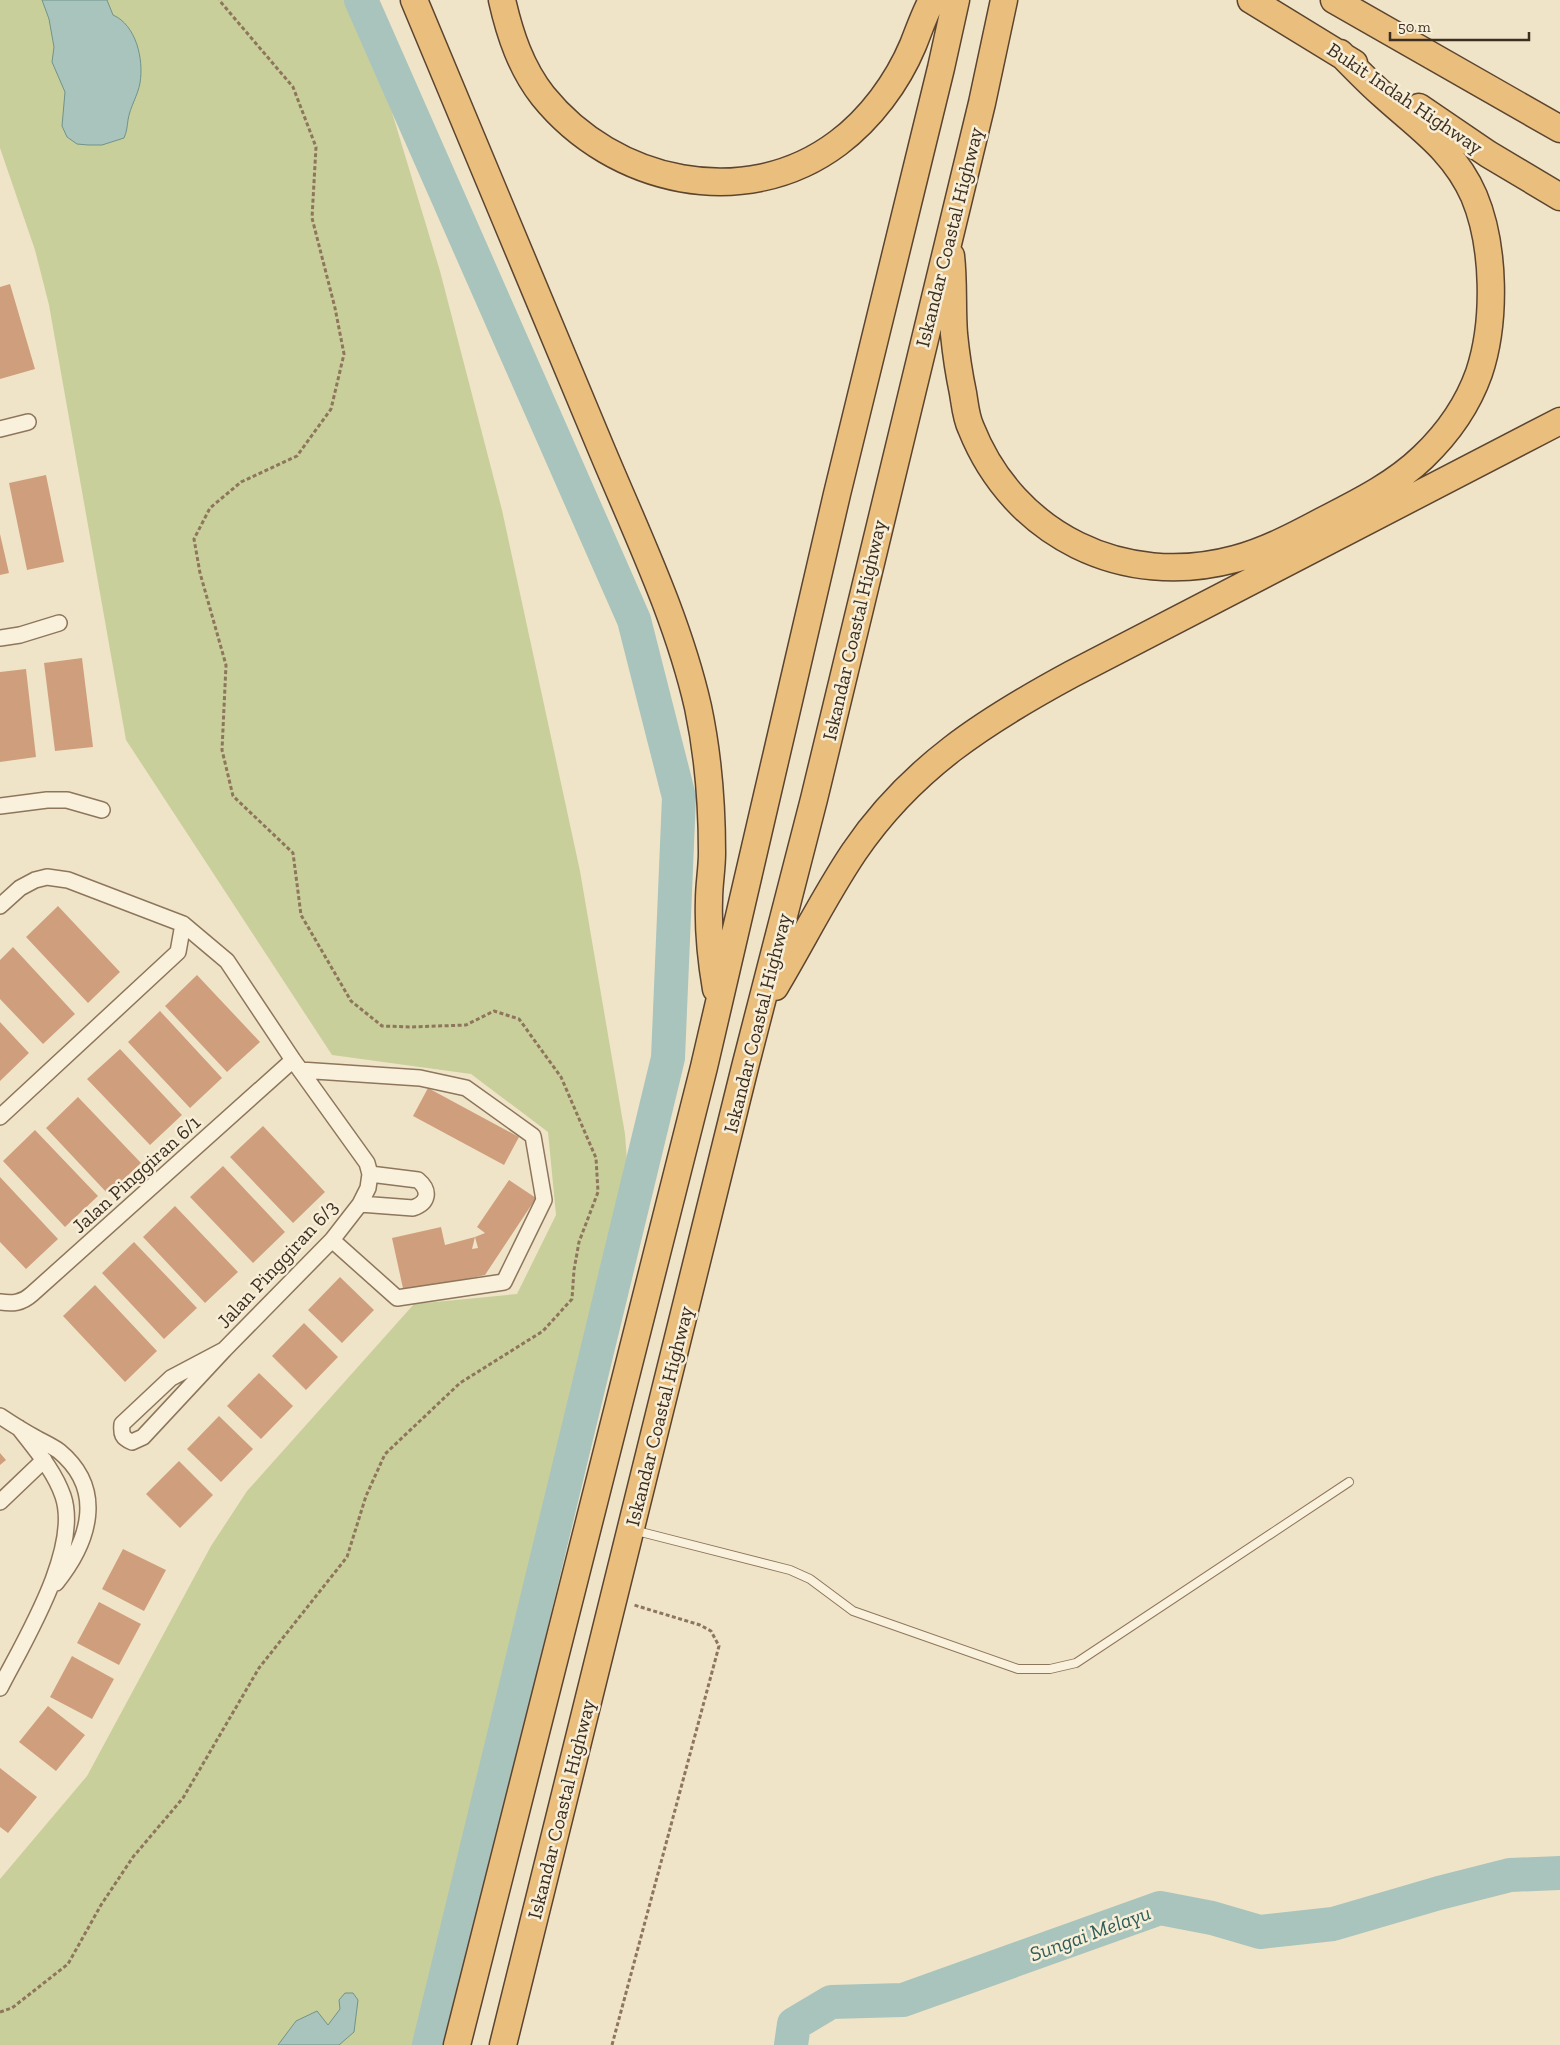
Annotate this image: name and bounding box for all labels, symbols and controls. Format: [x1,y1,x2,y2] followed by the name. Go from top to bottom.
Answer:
[1390,10,1529,42] scale bar
[1398,18,1431,36] text: 50 m
[1323,37,1488,159] street label: Bukit Indah Highway
[910,124,988,349] street label: Iskandar Coastal Highway
[817,517,891,743] street label: Iskandar Coastal Highway
[718,910,796,1135] street label: Iskandar Coastal Highway
[67,1110,205,1238] street label: Jalan Pinggiran 6/1
[212,1195,342,1333] street label: Jalan Pinggiran 6/3
[620,1303,698,1528] street label: Iskandar Coastal Highway
[522,1696,600,1921] street label: Iskandar Coastal Highway
[1026,1899,1154,1967] water label: Sungai Melayu

